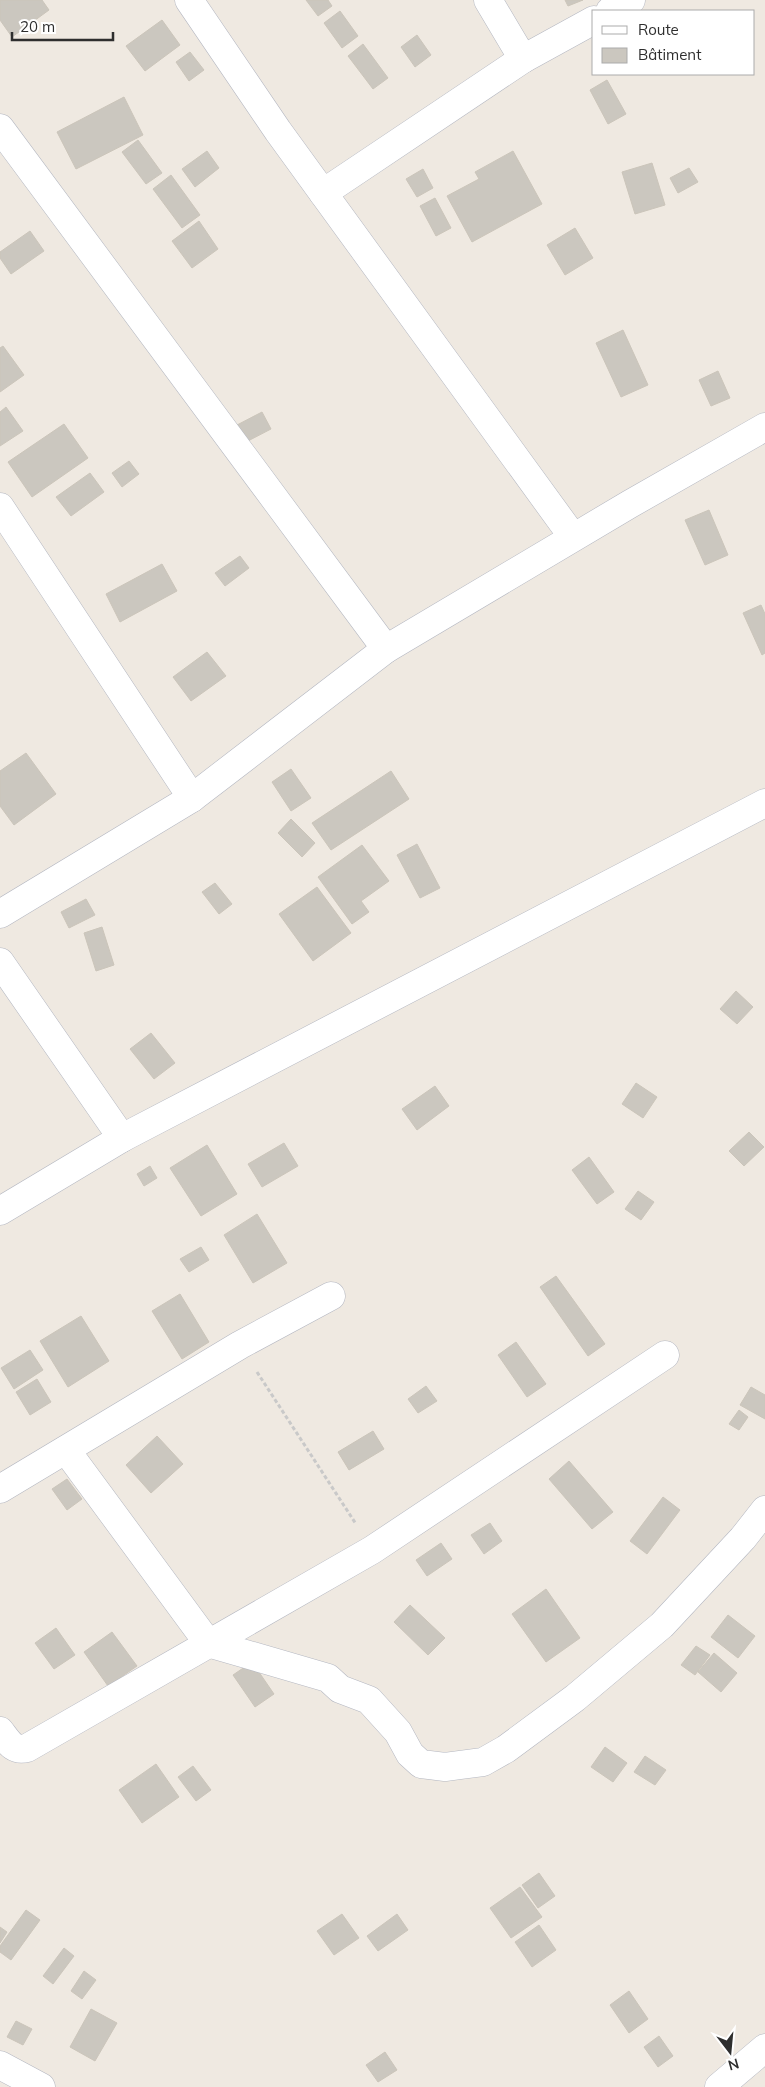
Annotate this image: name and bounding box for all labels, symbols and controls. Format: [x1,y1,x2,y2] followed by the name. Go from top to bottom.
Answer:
[12,10,114,42] scale bar
[592,10,755,75] legend
[20,17,55,36] text: 20 m
[638,20,679,39] text: Route
[638,45,701,64] text: Bâtiment
[705,2027,755,2077] north arrow
[726,2054,741,2075] text: N

